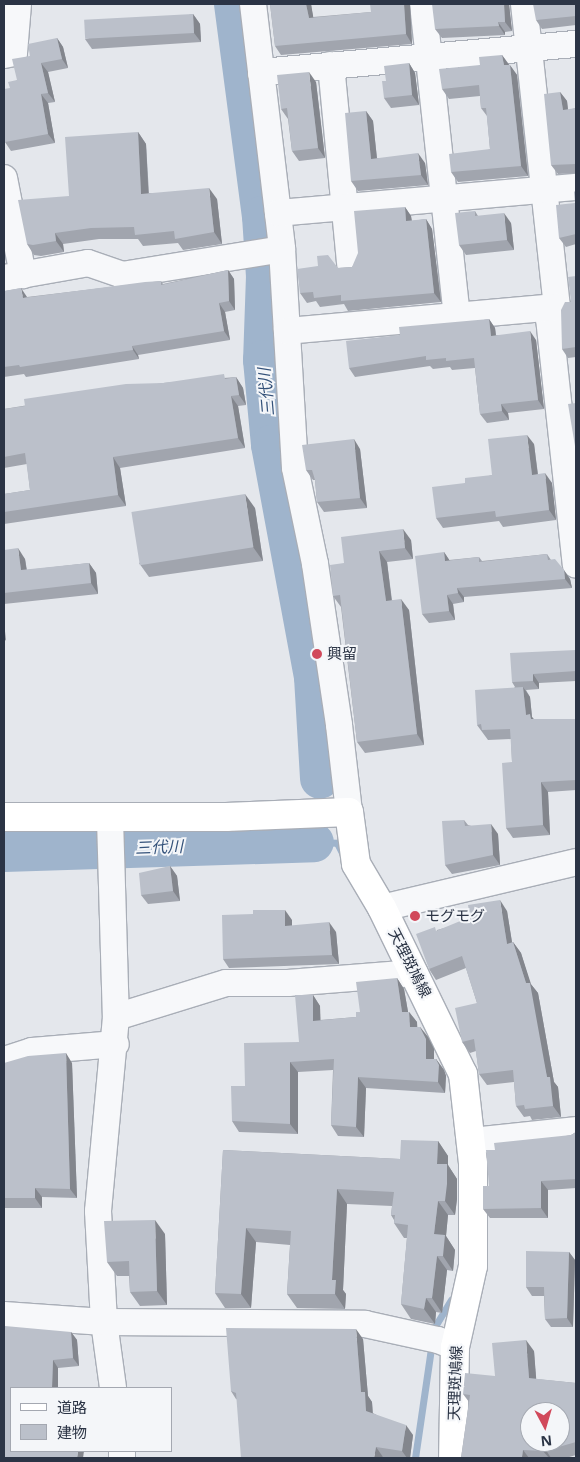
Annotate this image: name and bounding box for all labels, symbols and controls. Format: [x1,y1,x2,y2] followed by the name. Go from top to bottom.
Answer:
[254,367,278,417] water label: 三代川
[327,645,357,663] place label: 興留
[311,648,323,660] marker: 興留
[135,837,183,857] water label: 三代川
[425,907,485,925] place label: モグモグ
[409,910,421,922] marker: モグモグ
[385,926,435,1000] street label: 天理斑鳩線
[445,1345,465,1421] street label: 天理斑鳩線
[10,1387,172,1452] legend
[57,1397,87,1417] text: 道路
[520,1402,570,1452] north arrow
[57,1422,87,1442] text: 建物
[540,1431,553,1451] text: N

